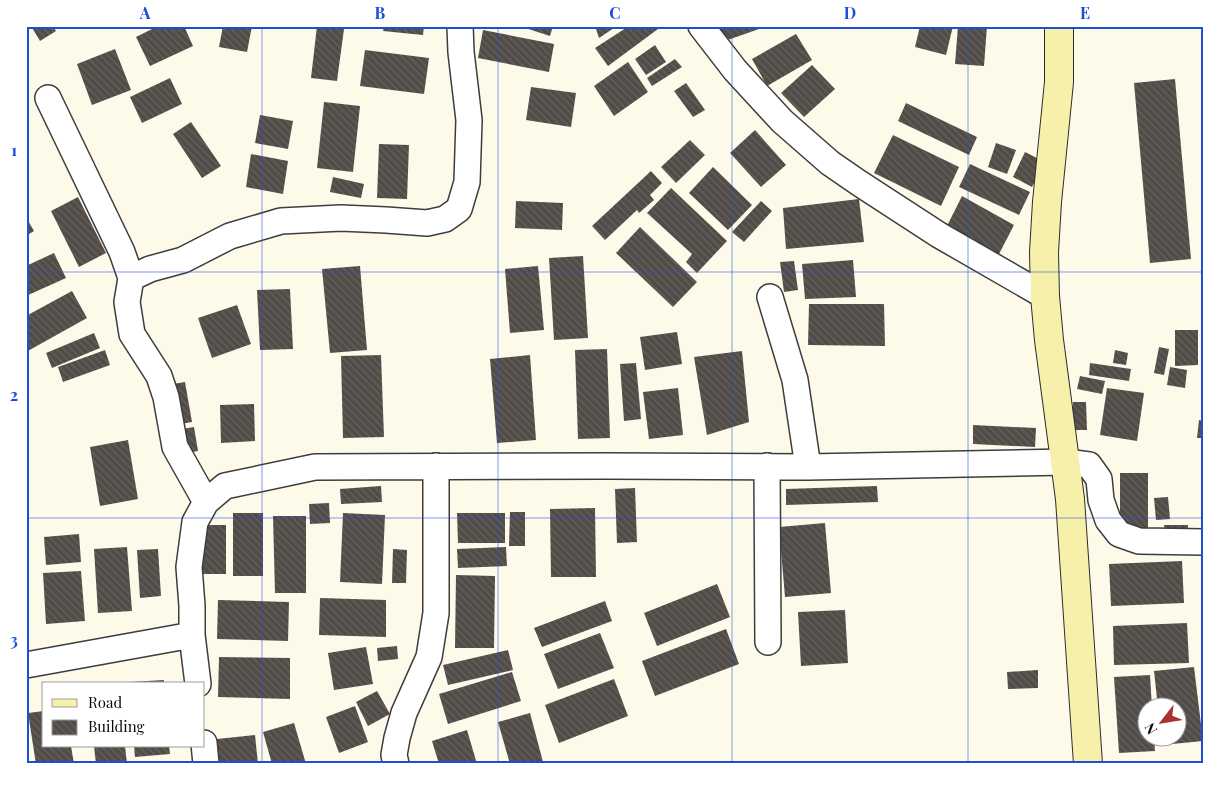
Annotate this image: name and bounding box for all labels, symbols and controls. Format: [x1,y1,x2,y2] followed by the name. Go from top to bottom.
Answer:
[139,2,151,23] text: A
[375,2,386,23] text: B
[609,2,621,23] text: C
[844,2,856,23] text: D
[1080,2,1090,23] text: E
[11,139,17,160] text: 1
[10,384,18,405] text: 2
[10,629,18,650] text: 3
[42,682,205,748] legend
[88,692,122,712] text: Road
[1138,698,1188,748] north arrow
[88,716,145,736] text: Building
[1140,720,1161,738] text: N

